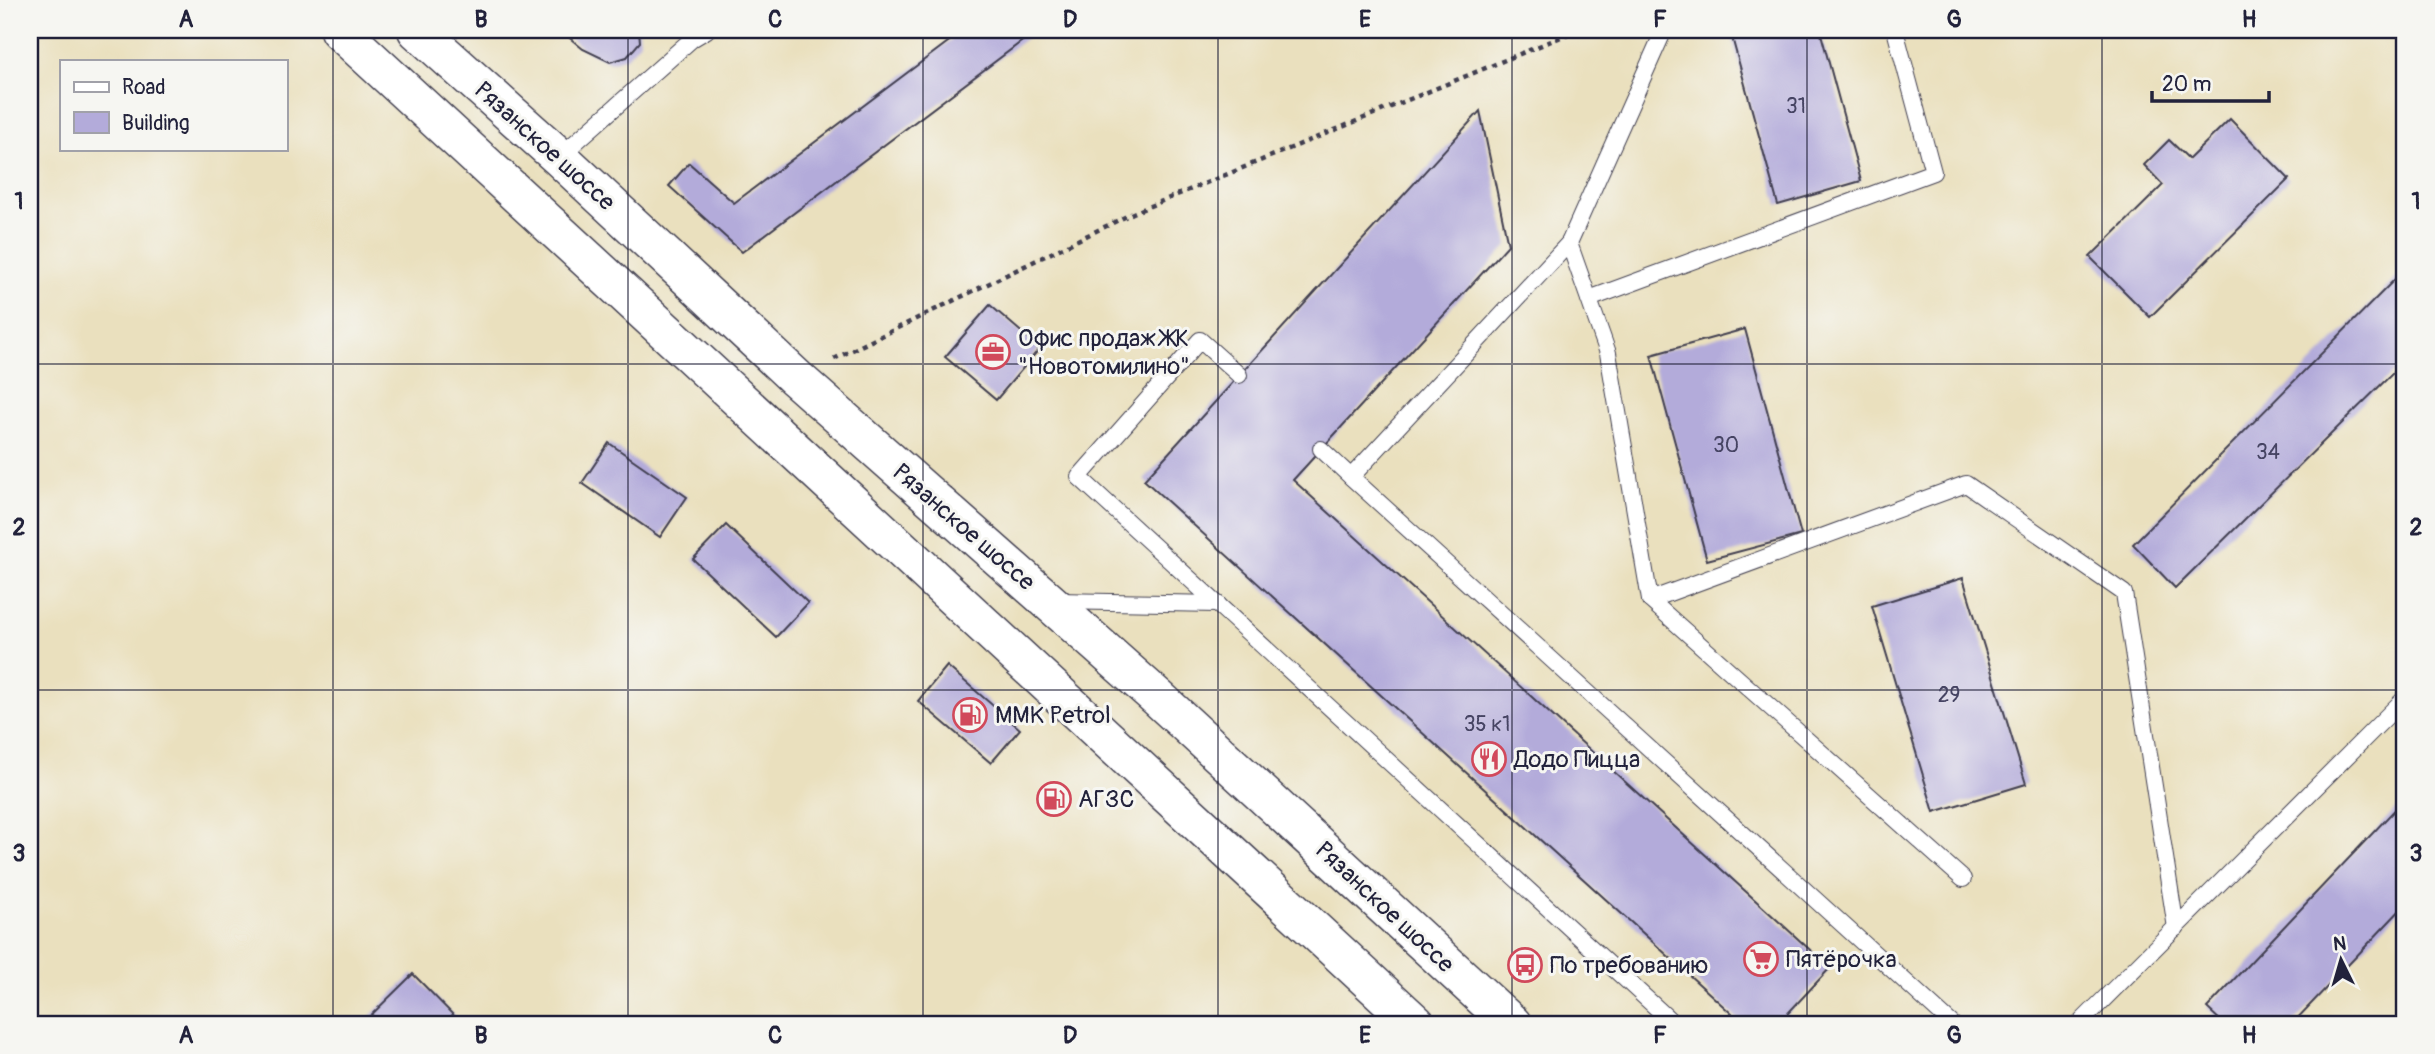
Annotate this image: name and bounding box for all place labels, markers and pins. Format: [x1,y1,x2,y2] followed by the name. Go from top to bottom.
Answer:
[1018,324,1190,381] place label: Офис продаж ЖК "Новотомилино"
[974,333,1012,371] office icon: Офис продаж ЖК "Новотомилино"
[951,696,989,734] fuel station icon: MMK Petrol
[995,701,1111,730] place label: MMK Petrol
[1470,740,1508,778] restaurant icon: Додо Пицца
[1513,745,1640,774] place label: Додо Пицца
[1035,780,1073,818] fuel station icon: АГЗС
[1078,785,1134,814] place label: АГЗС
[1742,940,1780,978] supermarket icon: Пятёрочка
[1786,945,1897,974] place label: Пятёрочка
[1506,946,1544,984] bus stop icon: По требованию
[1550,951,1709,980] place label: По требованию

